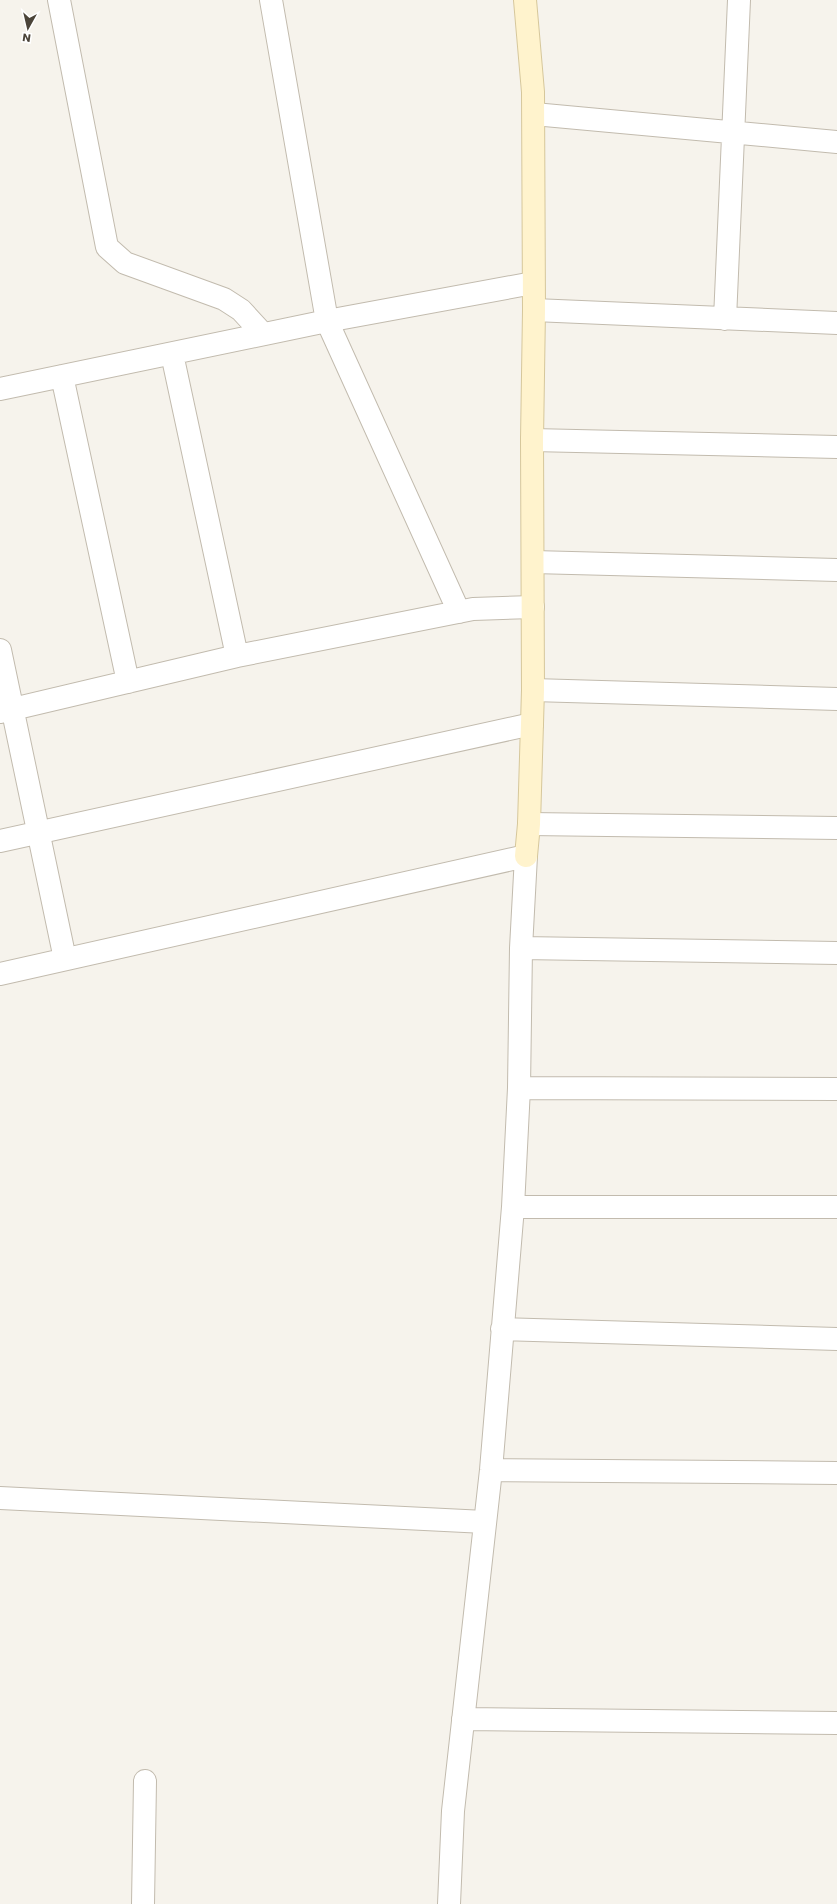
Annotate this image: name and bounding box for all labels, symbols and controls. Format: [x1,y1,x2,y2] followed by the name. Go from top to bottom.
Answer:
[8,8,48,48] north arrow
[21,29,32,46] text: N

